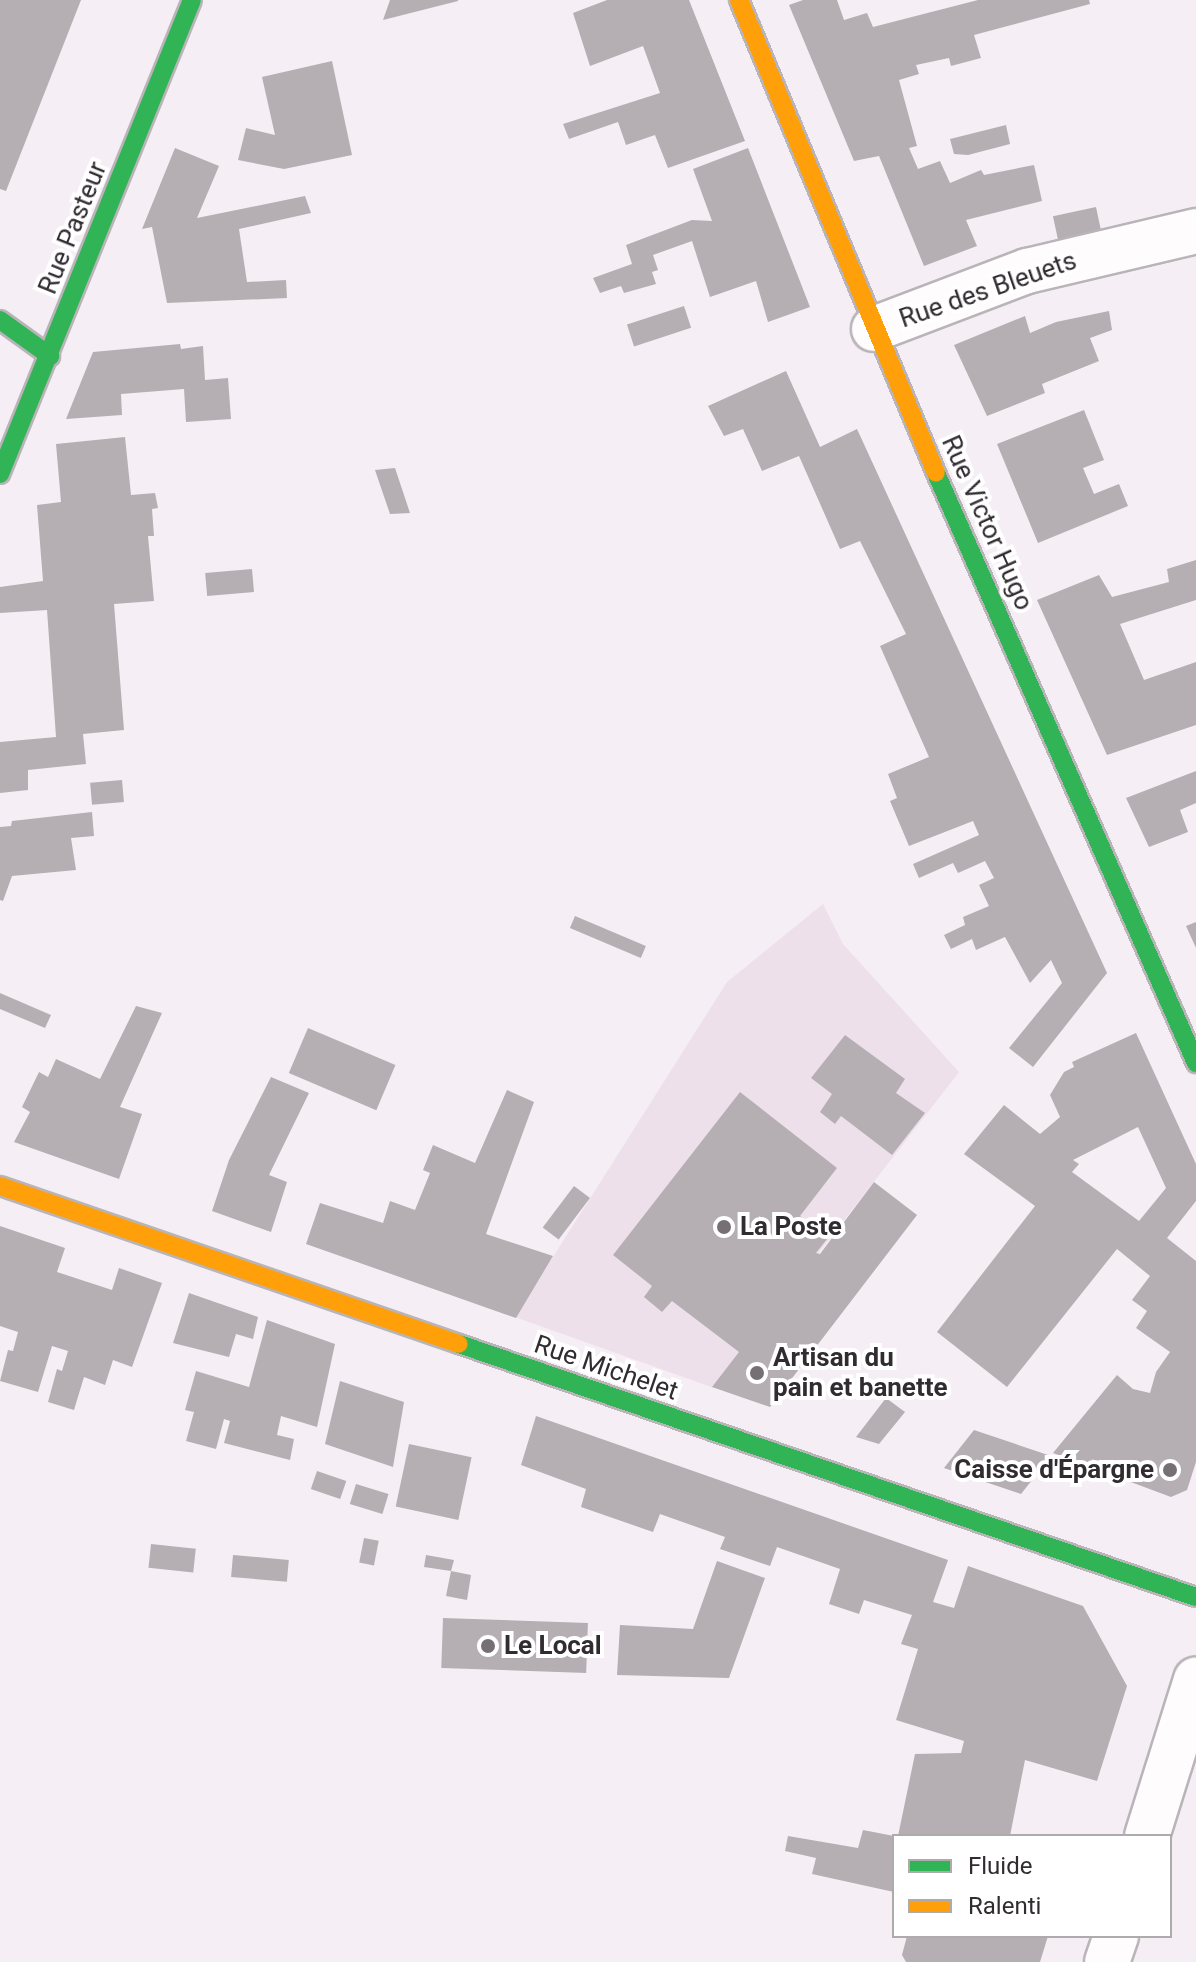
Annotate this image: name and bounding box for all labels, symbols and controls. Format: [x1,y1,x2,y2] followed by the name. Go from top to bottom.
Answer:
[32,157,114,299] street label: Rue Pasteur
[895,245,1081,335] street label: Rue des Bleuets
[935,431,1039,615] street label: Rue Victor Hugo
[740,1211,842,1243] place label: La Poste
[715,1218,733,1236] marker: La Poste
[530,1329,682,1407] street label: Rue Michelet
[773,1342,948,1404] place label: Artisan du pain et banette
[748,1364,766,1382] marker: Artisan du pain et banette
[954,1454,1154,1486] place label: Caisse d'Épargne
[1161,1461,1179,1479] marker: Caisse d'Épargne
[504,1630,602,1662] place label: Le Local
[479,1637,497,1655] marker: Le Local
[892,1834,1172,1938] legend
[968,1852,1032,1880] text: Fluide
[968,1892,1041,1920] text: Ralenti

